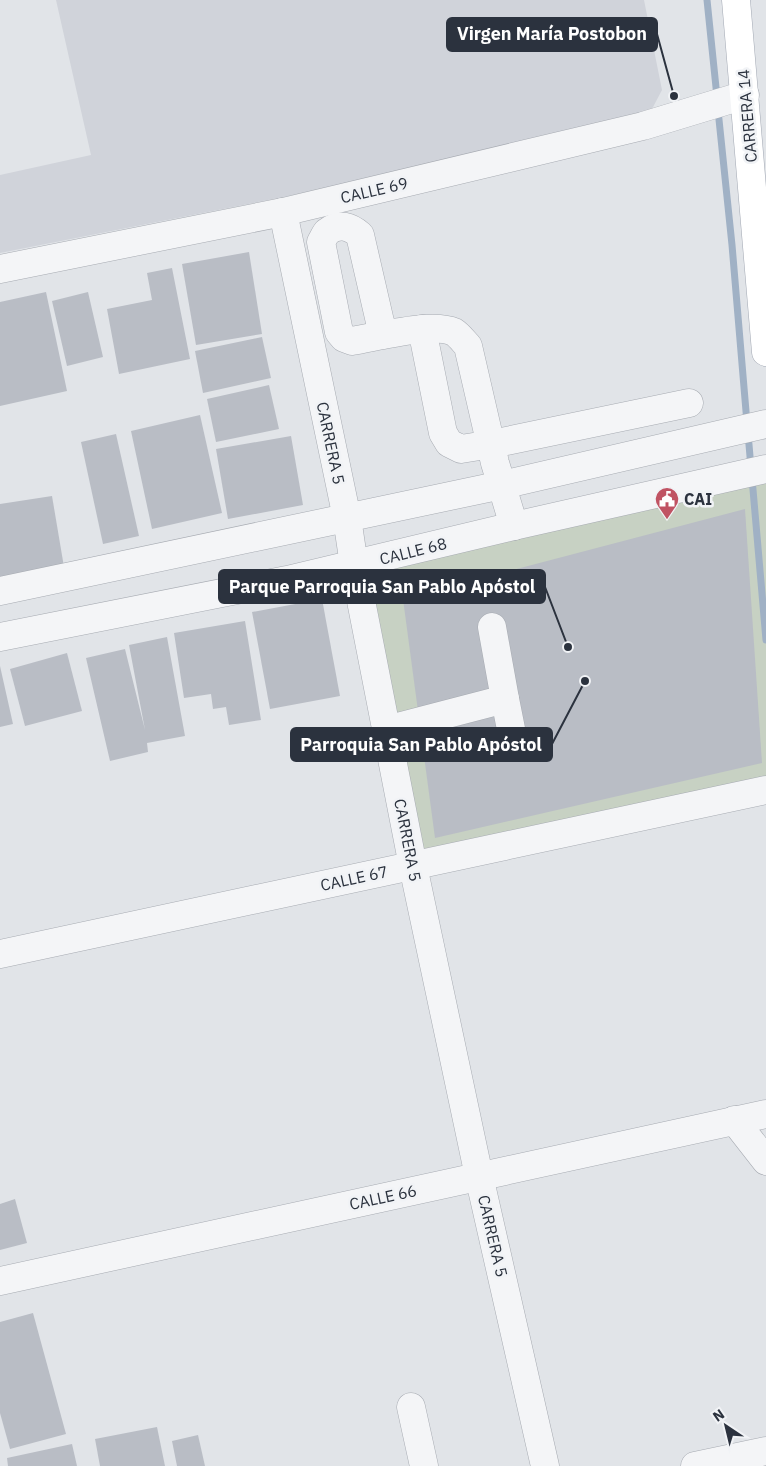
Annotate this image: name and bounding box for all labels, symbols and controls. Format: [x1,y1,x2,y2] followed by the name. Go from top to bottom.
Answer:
[447,18,657,51] callout: Virgen María Postobon
[457,22,647,45] text: Virgen María Postobon
[733,69,761,163] street label: CARRERA 14
[338,173,410,207] street label: CALLE 69
[312,400,350,486] street label: CARRERA 5
[654,486,680,520] public building icon: CAI
[684,489,712,509] place label: CAI
[377,533,449,569] street label: CALLE 68
[219,570,545,603] callout: Parque Parroquia San Pablo Apóstol
[229,575,536,598] text: Parque Parroquia San Pablo Apóstol
[291,728,552,761] callout: Parroquia San Pablo Apóstol
[300,733,542,756] text: Parroquia San Pablo Apóstol
[390,797,426,883] street label: CARRERA 5
[318,861,390,895] street label: CALLE 67
[347,1180,419,1214] street label: CALLE 66
[474,1193,512,1279] street label: CARRERA 5
[701,1401,751,1451] north arrow
[709,1405,728,1426] text: N

